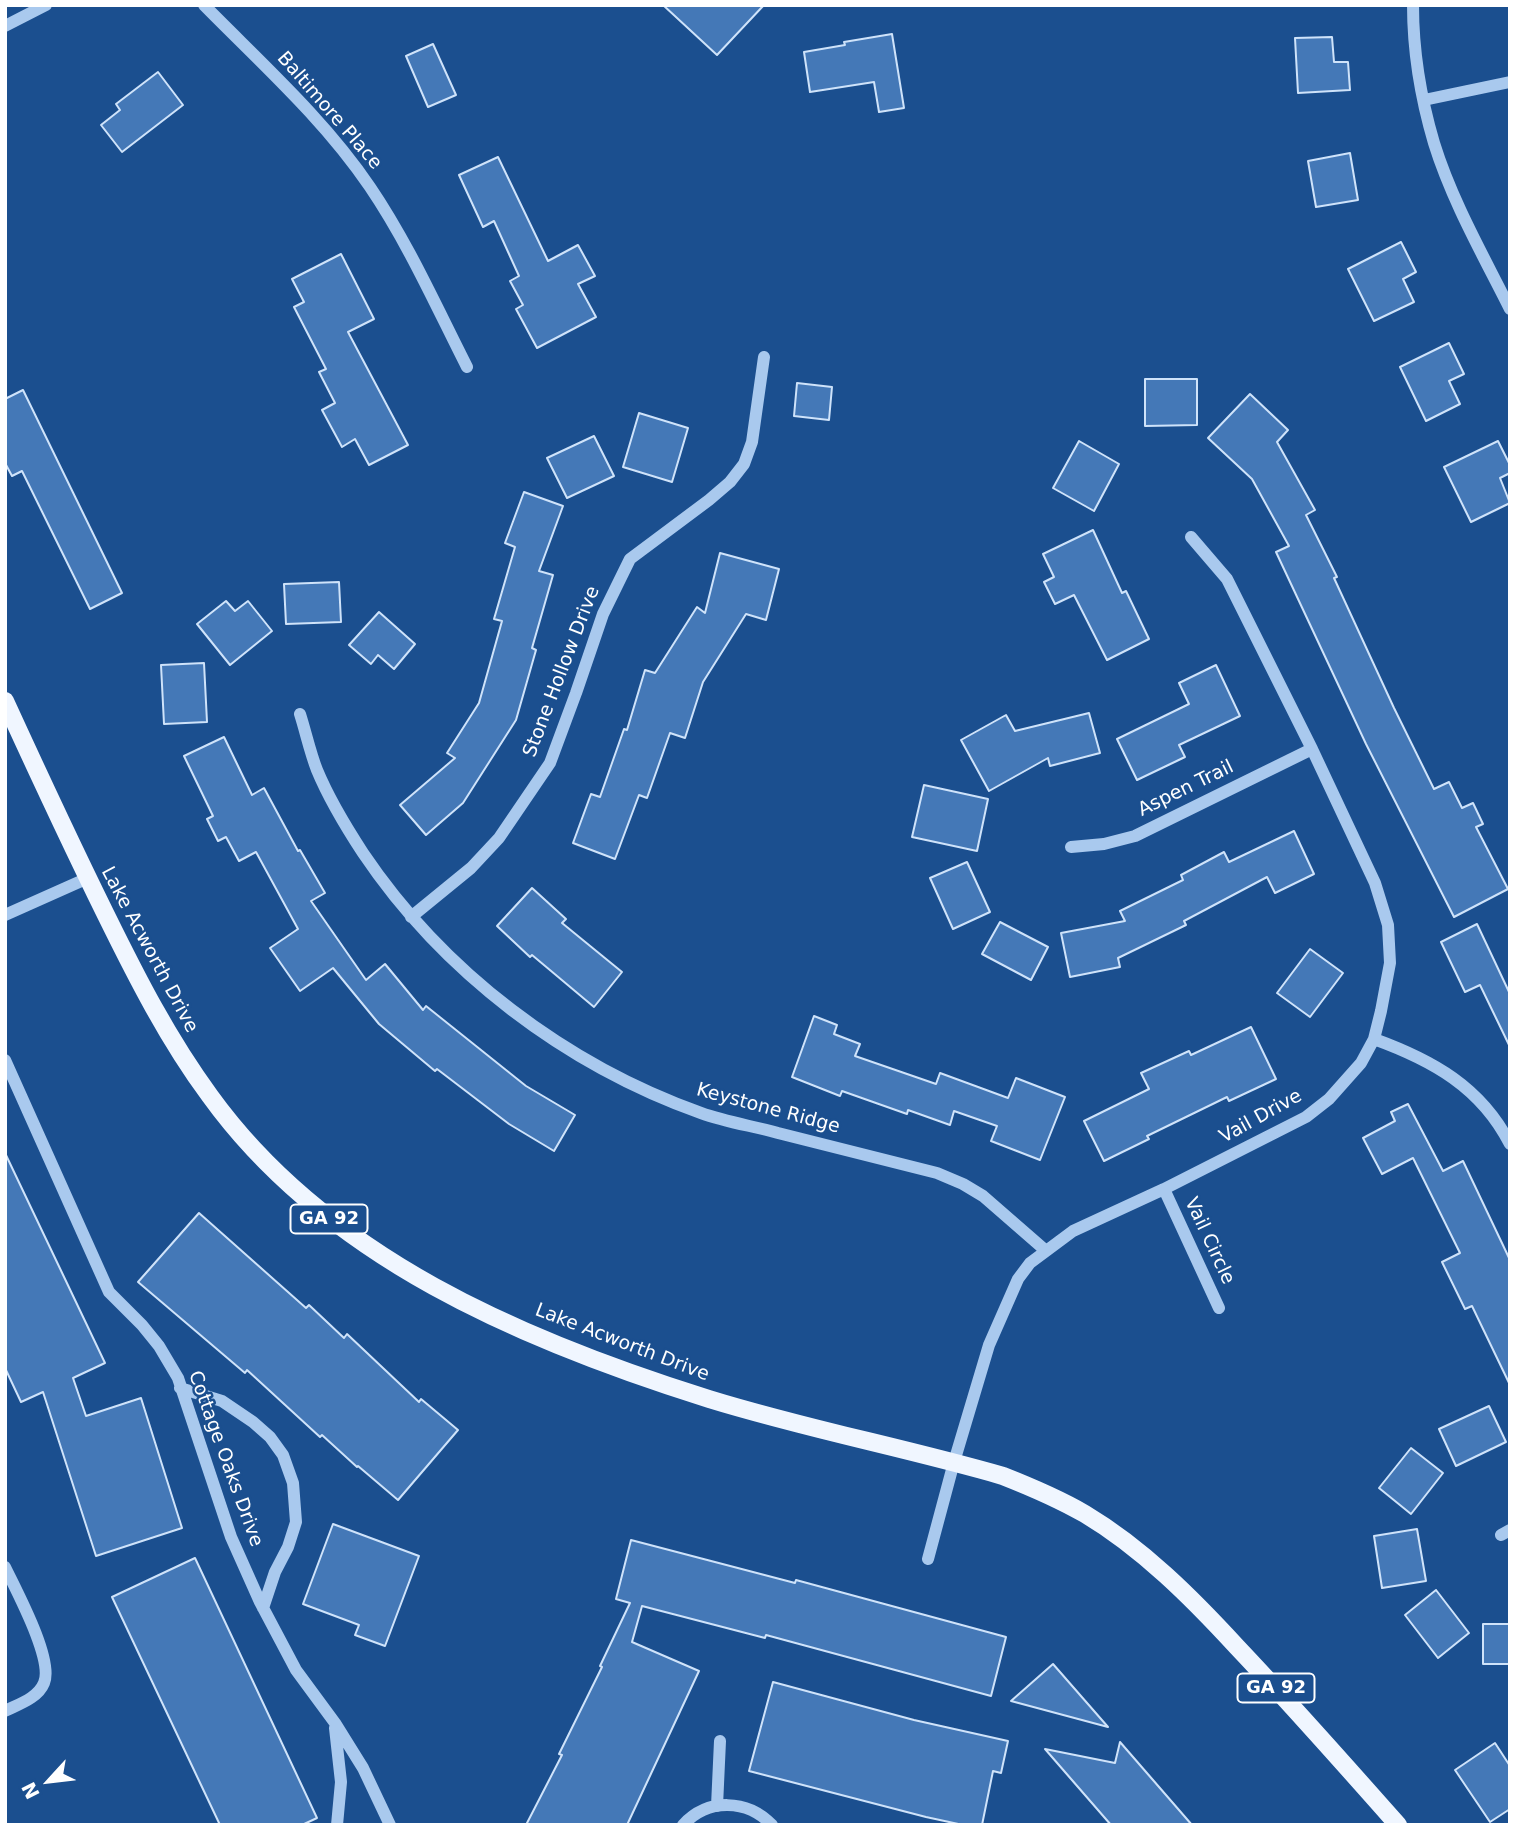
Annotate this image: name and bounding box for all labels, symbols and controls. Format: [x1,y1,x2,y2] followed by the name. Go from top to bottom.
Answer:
[272,48,386,174] street label: Baltimore Place
[519,583,605,761] street label: Stone Hollow Drive
[1134,756,1238,822] street label: Aspen Trail
[96,863,202,1037] street label: Lake Acworth Drive
[694,1079,842,1139] street label: Keystone Ridge
[1216,1085,1306,1149] street label: Vail Drive
[1179,1194,1239,1288] street label: Vail Circle
[290,1204,368,1234] road number: GA 92
[532,1299,712,1387] street label: Lake Acworth Drive
[183,1368,267,1550] street label: Cottage Oaks Drive
[1238,1674,1314,1702] road number: GA 92
[14,1746,84,1816] north arrow
[17,1778,44,1803] text: N

